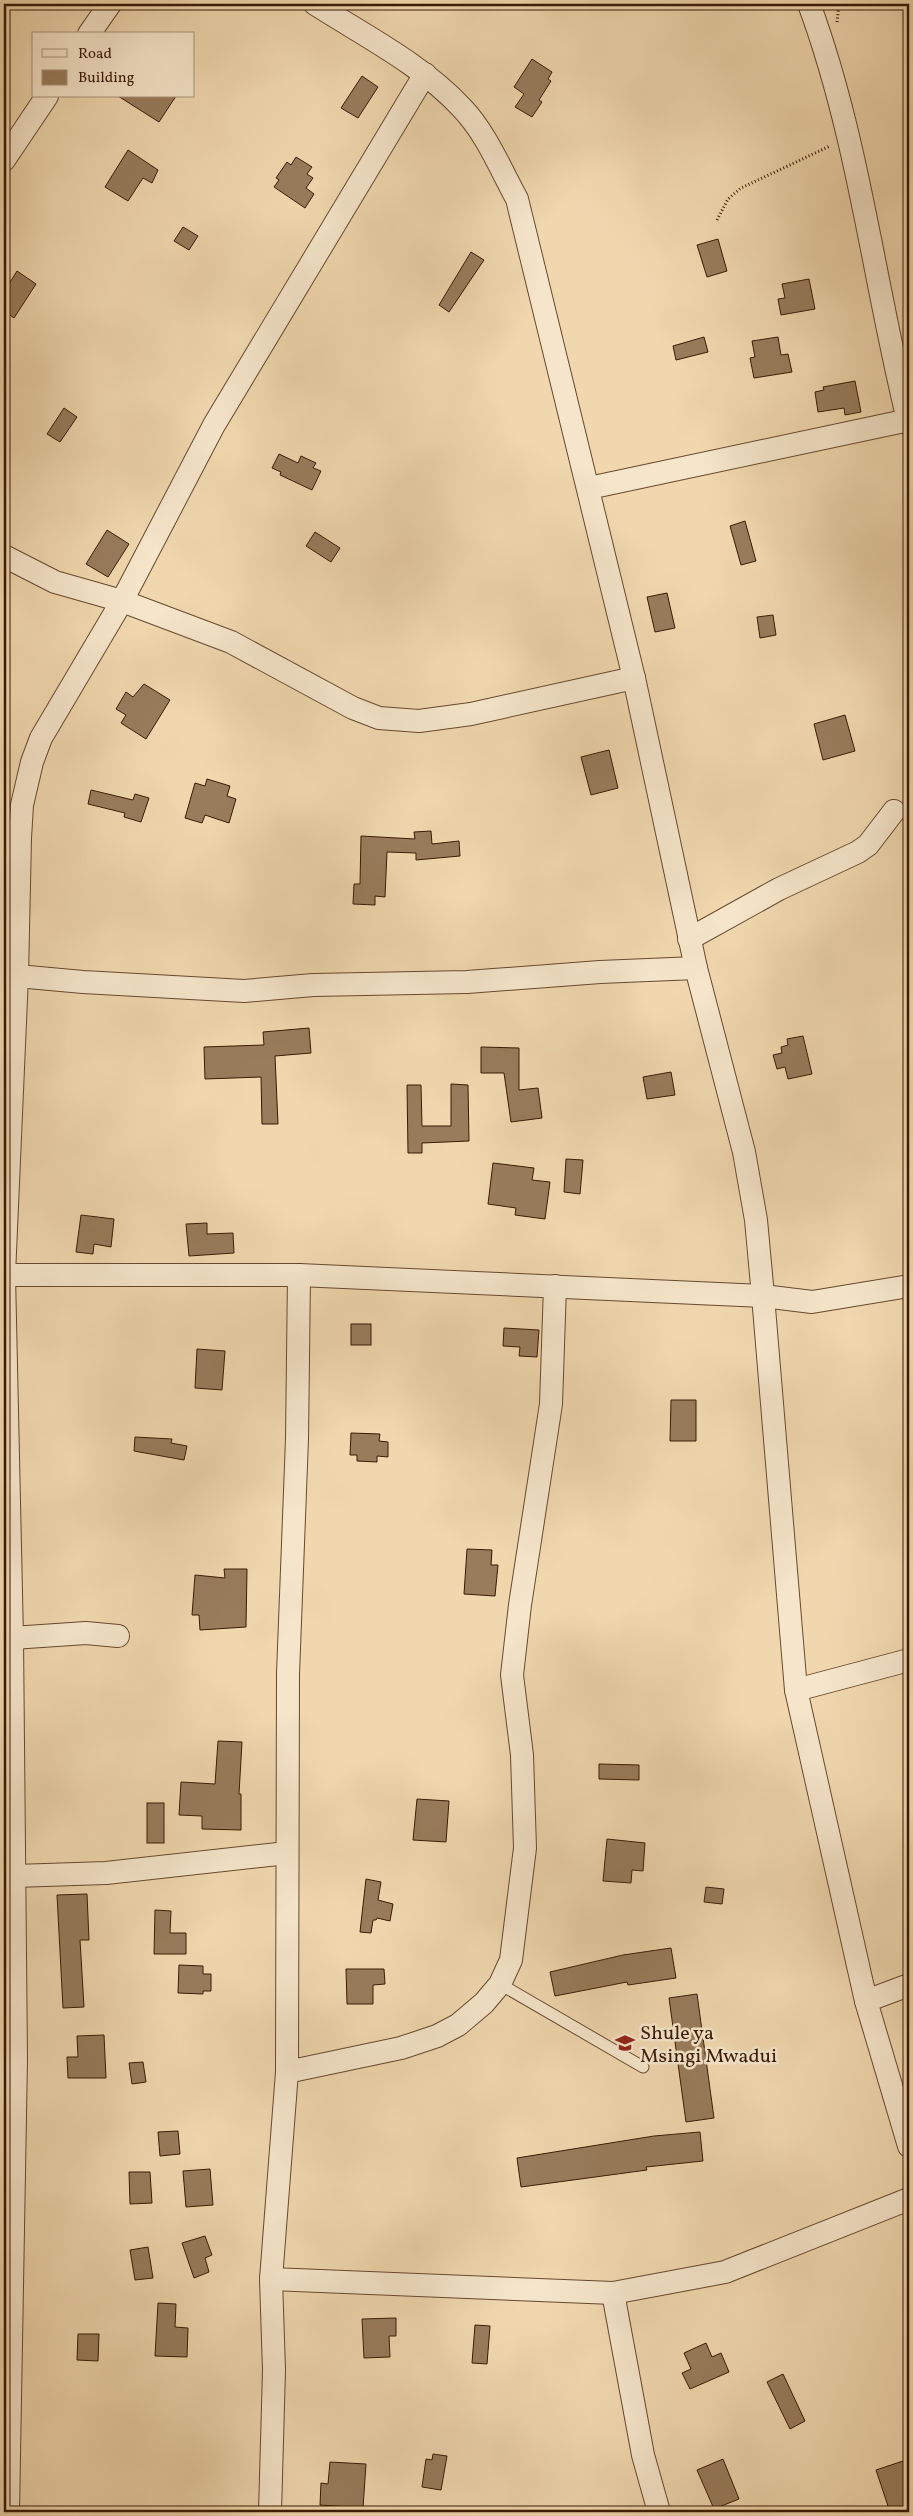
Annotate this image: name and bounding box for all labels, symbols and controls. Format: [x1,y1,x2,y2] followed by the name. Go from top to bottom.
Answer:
[32,32,195,98] legend
[78,44,112,65] text: Road
[78,68,135,89] text: Building
[640,2020,777,2071] place label: Shule ya Msingi Mwadui
[614,2032,636,2054] school or university icon: Shule ya Msingi Mwadui

